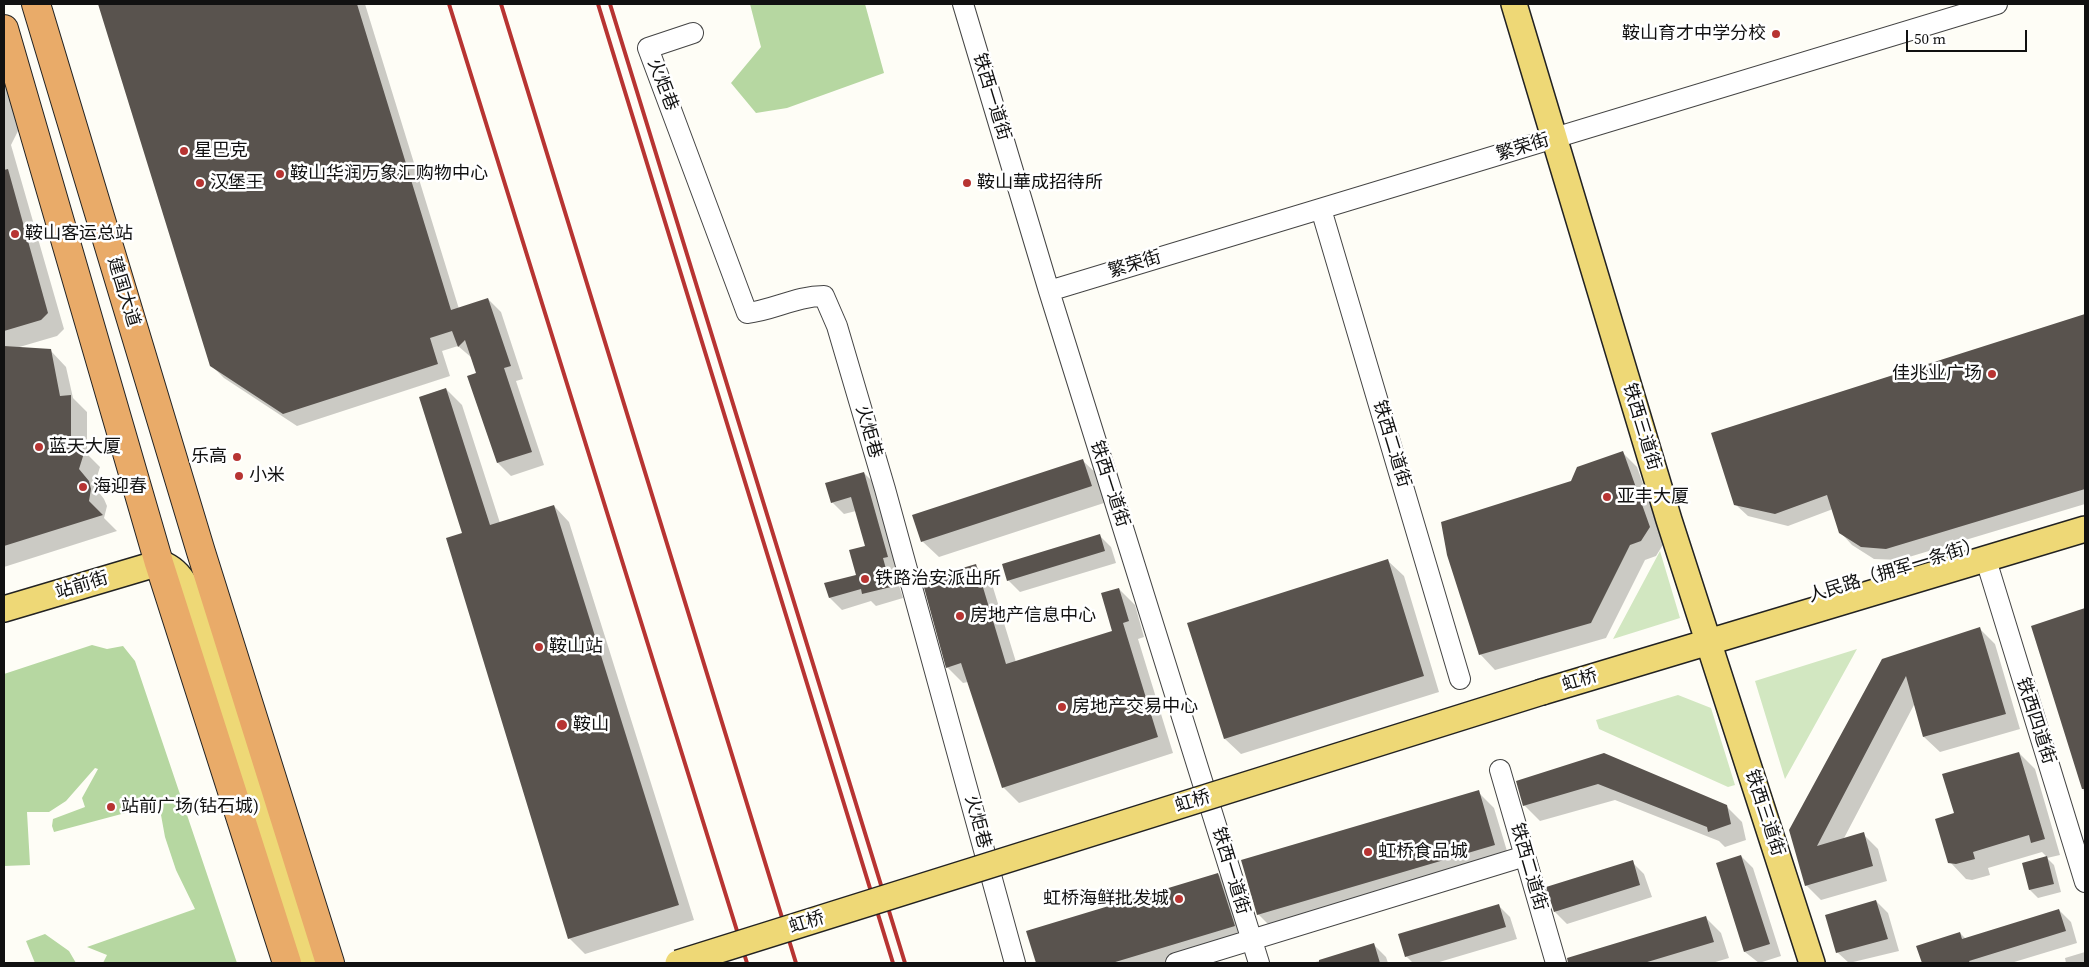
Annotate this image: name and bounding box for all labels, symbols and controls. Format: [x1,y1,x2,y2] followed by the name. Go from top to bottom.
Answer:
[1909,20,2030,52] scale bar
[1622,23,1766,45] place label: 鞍山育才中学分校
[1770,28,1782,40] marker: 鞍山育才中学分校
[1914,28,1946,49] text: 50 m
[968,51,1014,143] street label: 铁西一道街
[642,56,682,114] street label: 火炬巷
[1494,130,1552,166] street label: 繁荣街
[194,140,248,162] place label: 星巴克
[178,145,190,157] marker: 星巴克
[290,163,488,185] place label: 鞍山华润万象汇购物中心
[274,168,286,180] marker: 鞍山华润万象汇购物中心
[210,172,264,194] place label: 汉堡王
[977,172,1103,194] place label: 鞍山華成招待所
[194,177,206,189] marker: 汉堡王
[961,177,973,189] marker: 鞍山華成招待所
[25,223,133,245] place label: 鞍山客运总站
[9,228,21,240] marker: 鞍山客运总站
[1106,247,1164,283] street label: 繁荣街
[102,254,144,330] street label: 建国大道
[1892,363,1982,385] place label: 佳兆业广场
[1986,368,1998,380] marker: 佳兆业广场
[1618,381,1664,473] street label: 铁西三道街
[1368,398,1414,490] street label: 铁西二道街
[850,403,886,461] street label: 火炬巷
[49,436,121,458] place label: 蓝天大厦
[1085,438,1133,530] street label: 铁西一道街
[33,441,45,453] marker: 蓝天大厦
[191,446,227,468] place label: 乐高
[231,451,243,463] marker: 乐高
[249,465,285,487] place label: 小米
[233,470,245,482] marker: 小米
[93,476,147,498] place label: 海迎春
[77,481,89,493] marker: 海迎春
[1617,486,1689,508] place label: 亚丰大厦
[1601,491,1613,503] marker: 亚丰大厦
[1806,534,1984,608] street label: 人民路（拥军一条街）
[53,568,111,604] street label: 站前街
[875,568,1001,590] place label: 铁路治安派出所
[859,573,871,585] marker: 铁路治安派出所
[970,605,1096,627] place label: 房地产信息中心
[954,610,966,622] marker: 房地产信息中心
[549,636,603,658] place label: 鞍山站
[533,641,545,653] marker: 鞍山站
[1560,665,1600,697] street label: 虹桥
[2011,675,2059,767] street label: 铁西四道街
[1072,696,1198,718] place label: 房地产交易中心
[1056,701,1068,713] marker: 房地产交易中心
[573,714,609,736] place label: 鞍山
[555,718,569,732] marker: 鞍山
[1740,767,1788,859] street label: 铁西三道街
[1173,786,1213,818] street label: 虹桥
[960,793,994,851] street label: 火炬巷
[121,796,259,818] place label: 站前广场(钻石城)
[105,801,117,813] marker: 站前广场(钻石城)
[1505,821,1551,913] street label: 铁西二道街
[1207,825,1253,917] street label: 铁西一道街
[1378,841,1468,863] place label: 虹桥食品城
[1362,846,1374,858] marker: 虹桥食品城
[1043,888,1169,910] place label: 虹桥海鲜批发城
[1173,893,1185,905] marker: 虹桥海鲜批发城
[787,907,827,939] street label: 虹桥

